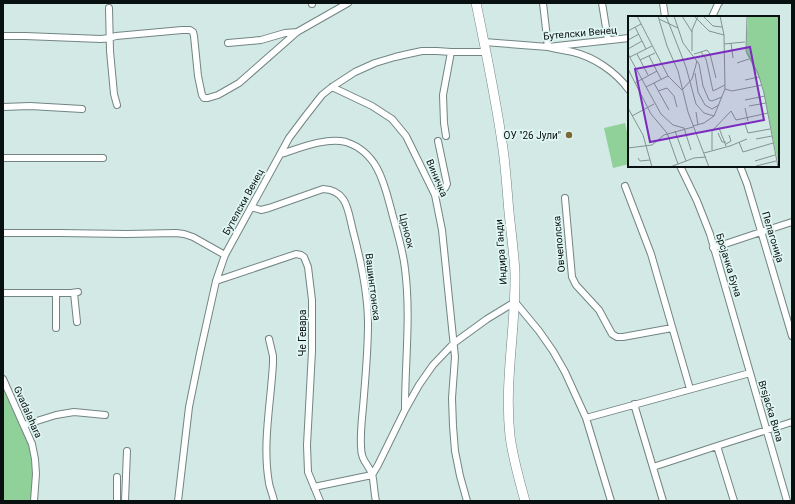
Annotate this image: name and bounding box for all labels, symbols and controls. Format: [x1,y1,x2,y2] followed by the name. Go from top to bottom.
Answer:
[628,16,779,167] inset map
[543,24,617,42] street label: Бутелски Венец
[504,130,561,141] place label: ОУ "26 Јули"
[564,130,574,140] marker: ОУ "26 Јули"
[424,158,450,198] street label: Виничка
[220,167,266,237] street label: Бутелски Венец
[760,210,786,264] street label: Пелагонија
[397,212,417,250] street label: Црноок
[551,215,567,273] street label: Овчеполска
[493,219,509,285] street label: Индира Ганди
[714,232,744,298] street label: Брсјачка Буна
[363,253,383,321] street label: Вашингтонска
[297,310,308,356] street label: Че Гевара
[756,379,786,443] street label: Brsjacka Buna
[12,384,44,440] street label: Gvadalahara

